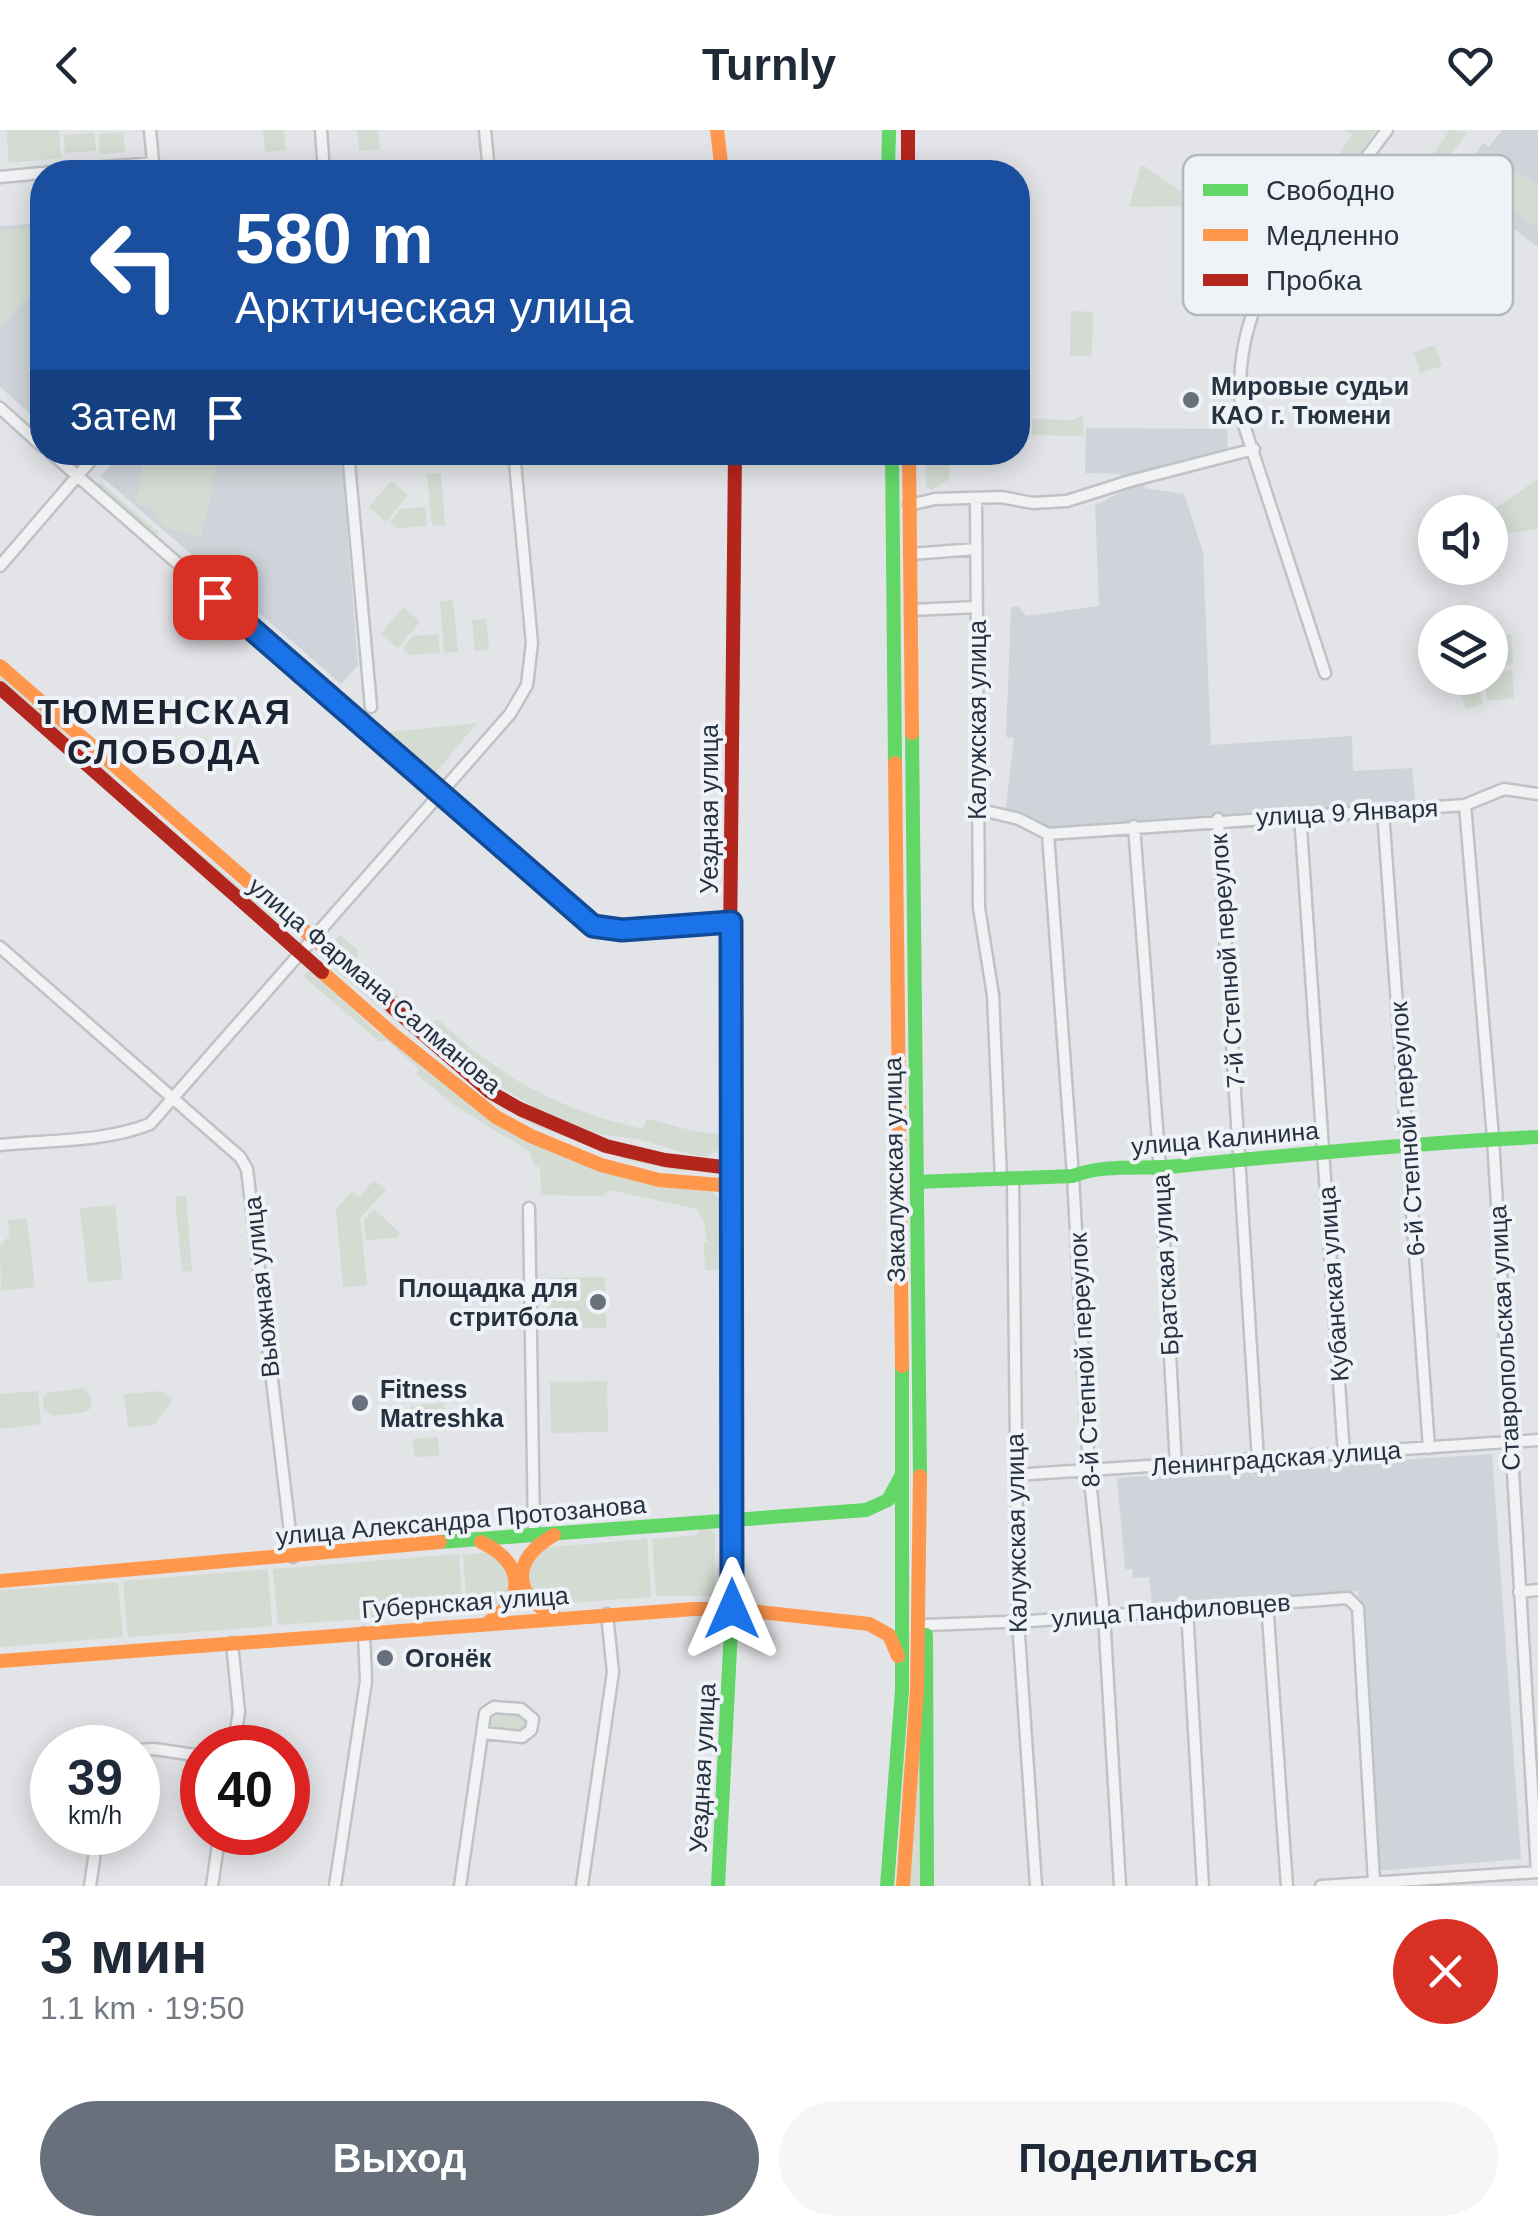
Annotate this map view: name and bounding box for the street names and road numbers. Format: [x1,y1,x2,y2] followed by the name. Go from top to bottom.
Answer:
[963,620,991,820] street label: Калужская улица
[695,724,723,894] street label: Уездная улица
[1255,793,1439,831] street label: улица 9 Января
[1204,832,1250,1089] street label: 7-й Степной переулок
[243,871,507,1099] street label: улица Фармана Салманова
[1384,1000,1430,1257] street label: 6-й Степной переулок
[878,1057,910,1283] street label: Закалужская улица
[1130,1116,1320,1160] street label: улица Калинина
[1146,1173,1184,1357] street label: Братская улица
[1312,1185,1354,1383] street label: Кубанская улица
[238,1195,284,1379] street label: Вьюжная улица
[1483,1204,1525,1471] street label: Ставропольская улица
[1063,1231,1105,1488] street label: 8-й Степной переулок
[1000,1433,1032,1633] street label: Калужская улица
[1150,1435,1402,1481] street label: Ленинградская улица
[275,1490,647,1550] street label: улица Александра Протозанова
[361,1581,570,1623] street label: Губернская улица
[1051,1588,1291,1632] street label: улица Панфиловцев
[684,1682,720,1854] street label: Уездная улица

